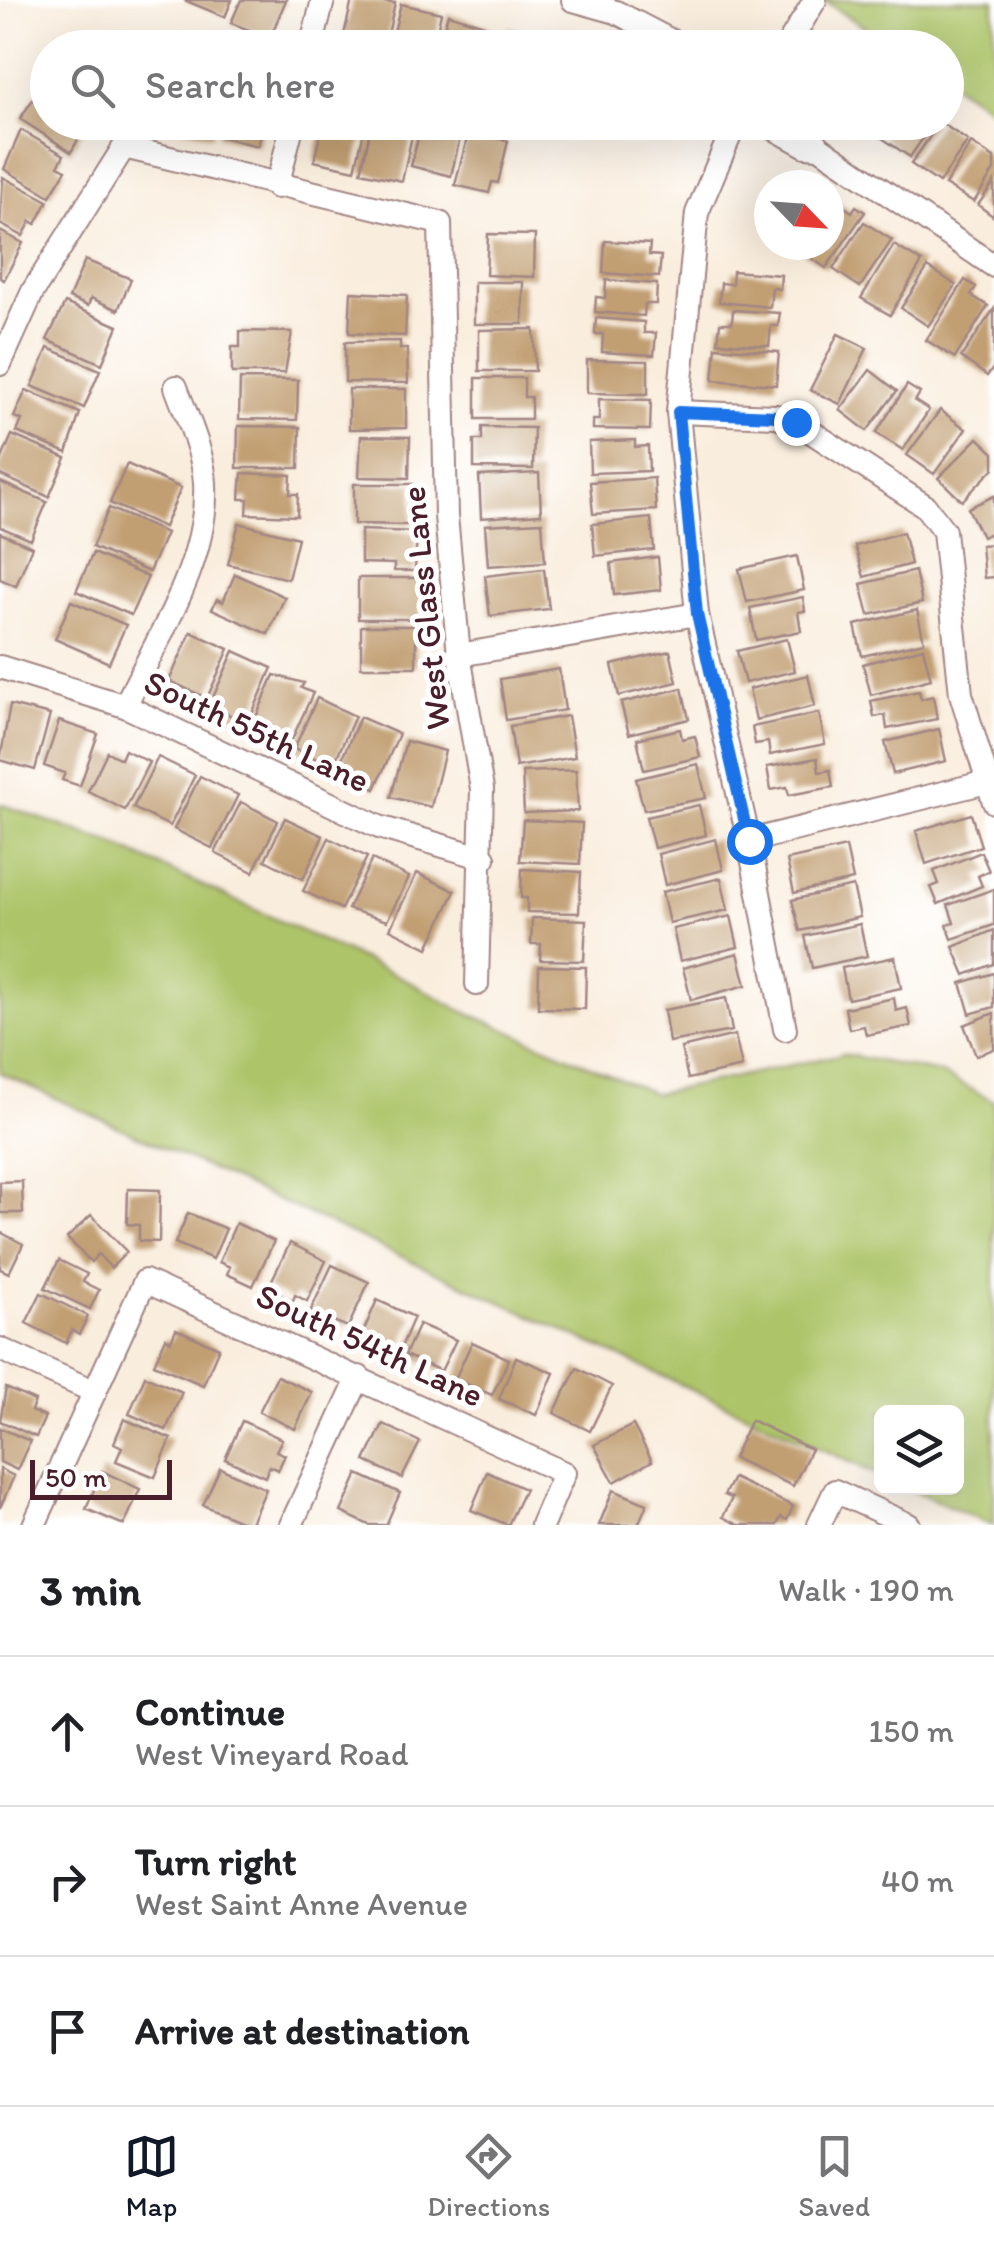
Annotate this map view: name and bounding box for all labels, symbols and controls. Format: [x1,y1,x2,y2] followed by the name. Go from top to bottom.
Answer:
[30,30,964,140] search box
[65,58,120,113] icon: search
[145,62,336,108] text: Search here
[754,170,844,260] north arrow
[774,400,820,446] route end
[391,484,459,732] street label: West Glass Lane
[138,661,376,801] street label: South 55th Lane
[727,819,773,865] route start
[250,1274,490,1416] street label: South 54th Lane
[874,1405,964,1495] map controls
[874,1405,964,1495] button: layers
[30,1455,172,1500] scale bar
[45,1460,107,1494] text: 50 m
[40,1565,141,1616] text: 3 min
[778,1571,954,1609] text: Walk · 190 m
[135,1689,285,1735] text: Continue
[40,1704,95,1759] icon: ahead
[869,1712,954,1750] text: 150 m
[135,1735,409,1773] text: West Vineyard Road
[135,1839,297,1885] text: Turn right
[40,1854,95,1909] icon: right
[881,1862,954,1900] text: 40 m
[135,1885,468,1923] text: West Saint Anne Avenue
[40,2004,95,2059] icon: arrive
[135,2008,470,2054] text: Arrive at destination
[124,2129,179,2223] tab: Map
[427,2129,550,2223] tab: Directions
[798,2129,870,2223] tab: Saved

